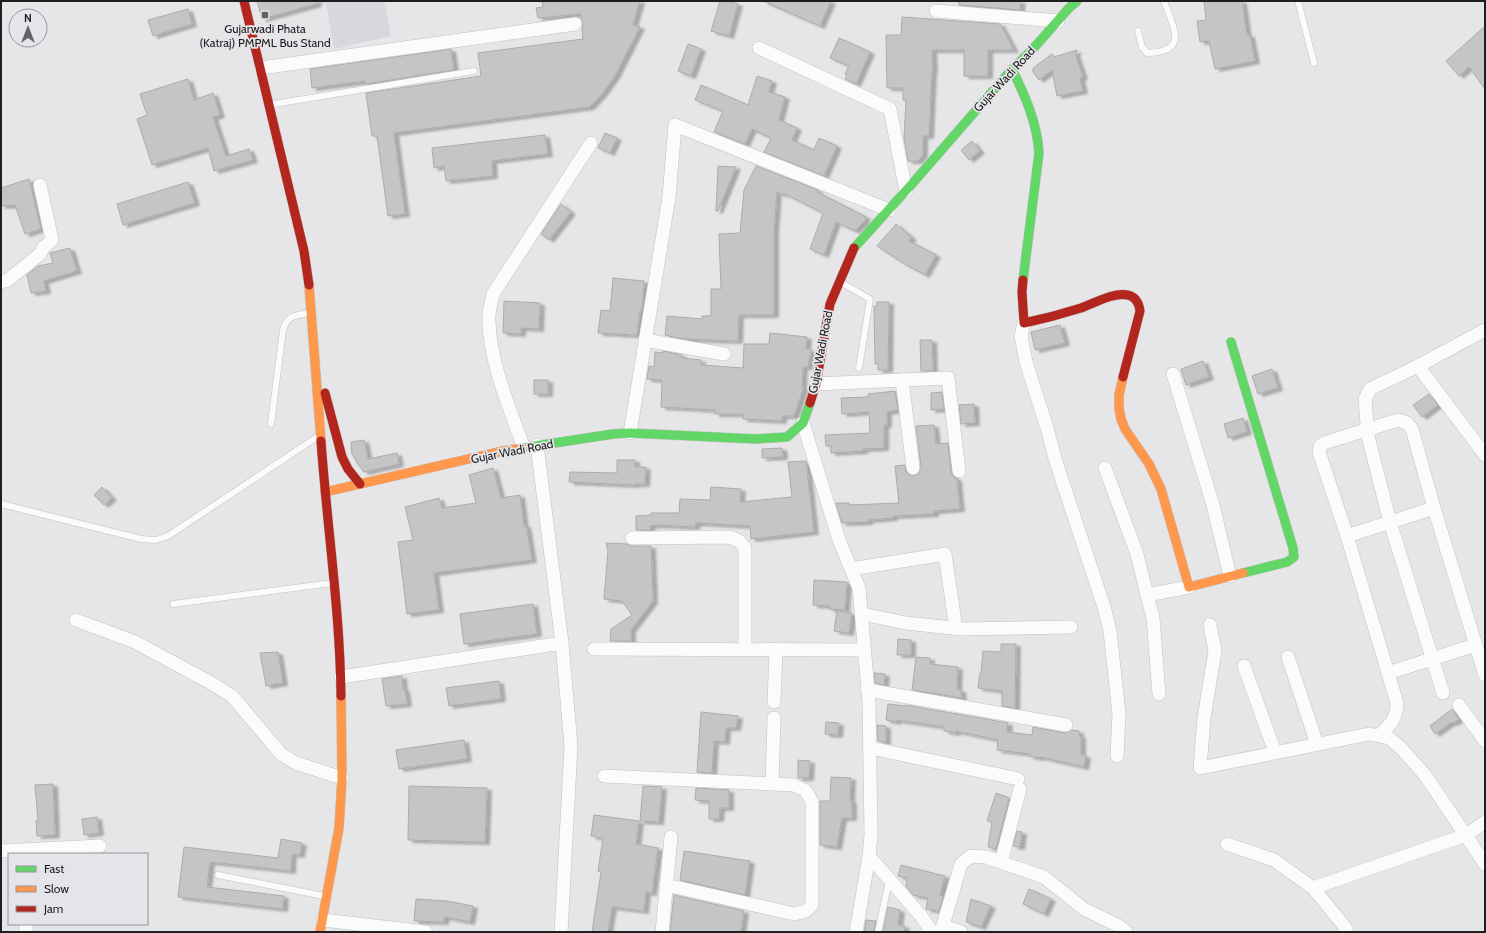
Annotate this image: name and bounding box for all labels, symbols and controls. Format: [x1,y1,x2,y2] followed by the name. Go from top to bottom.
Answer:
[8,8,48,48] north arrow
[260,10,270,20] marker: Gujarwadi Phata (Katraj) PMPML Bus Stand
[24,11,32,25] text: N
[199,21,331,50] place label: Gujarwadi Phata (Katraj) PMPML Bus Stand
[970,43,1038,115] street label: Gujar Wadi Road
[805,310,835,394] street label: Gujar Wadi Road
[470,436,554,466] street label: Gujar Wadi Road
[8,853,148,925] legend
[44,861,64,876] text: Fast
[44,881,69,896] text: Slow
[43,901,63,916] text: Jam

